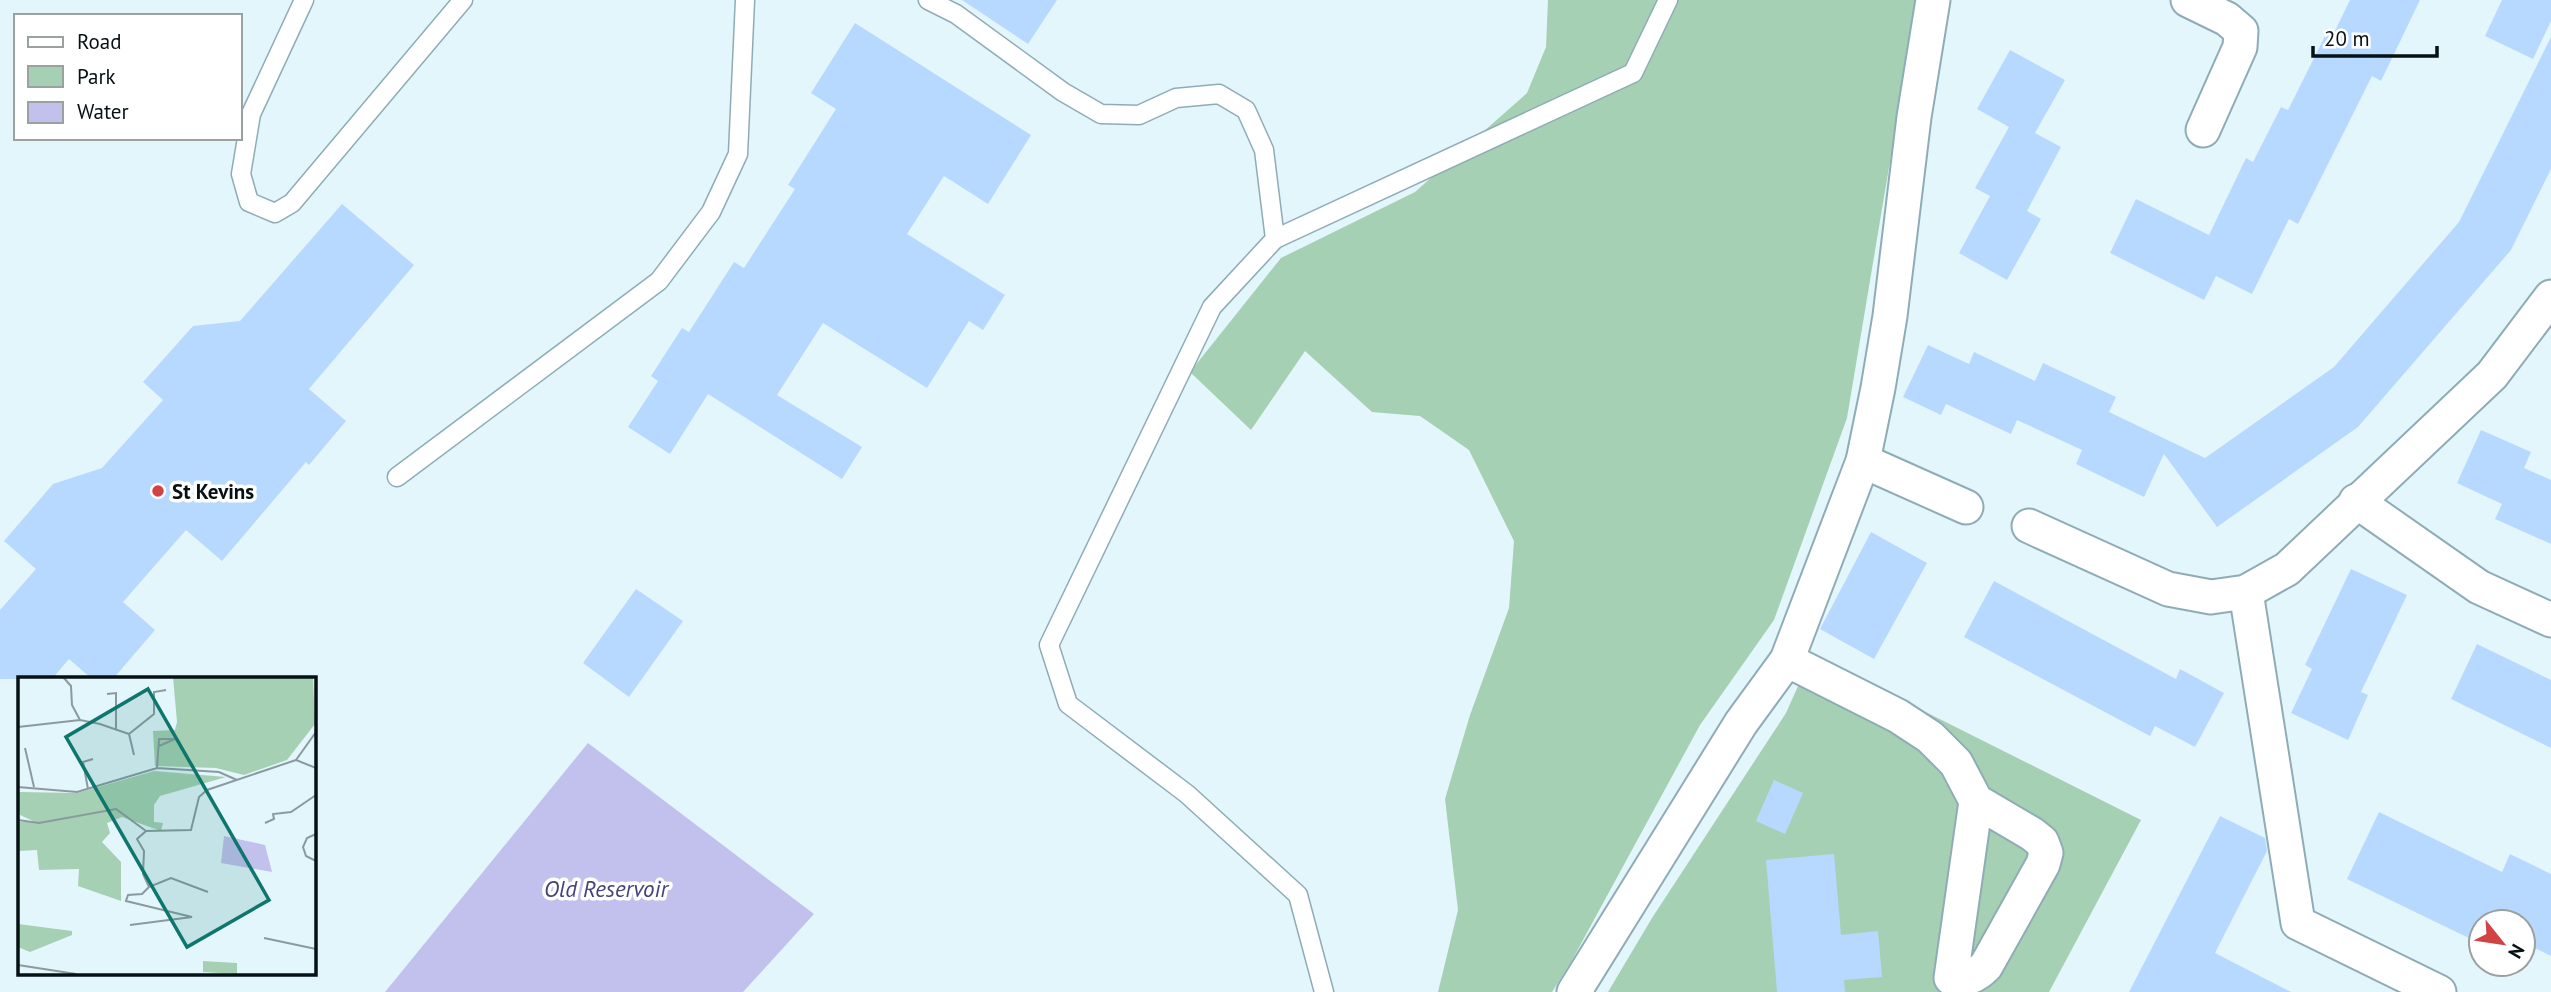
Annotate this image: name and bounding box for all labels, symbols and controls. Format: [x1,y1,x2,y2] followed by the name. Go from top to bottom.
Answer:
[14,14,242,140] legend
[2313,14,2437,58] scale bar
[2324,25,2370,52] text: 20 m
[77,28,121,55] text: Road
[77,63,116,90] text: Park
[77,98,129,125] text: Water
[172,478,254,505] place label: St Kevins
[150,483,166,499] marker: St Kevins
[18,677,315,974] inset map
[544,874,669,903] water label: Old Reservoir
[2467,908,2537,978] north arrow
[2503,940,2530,963] text: N

